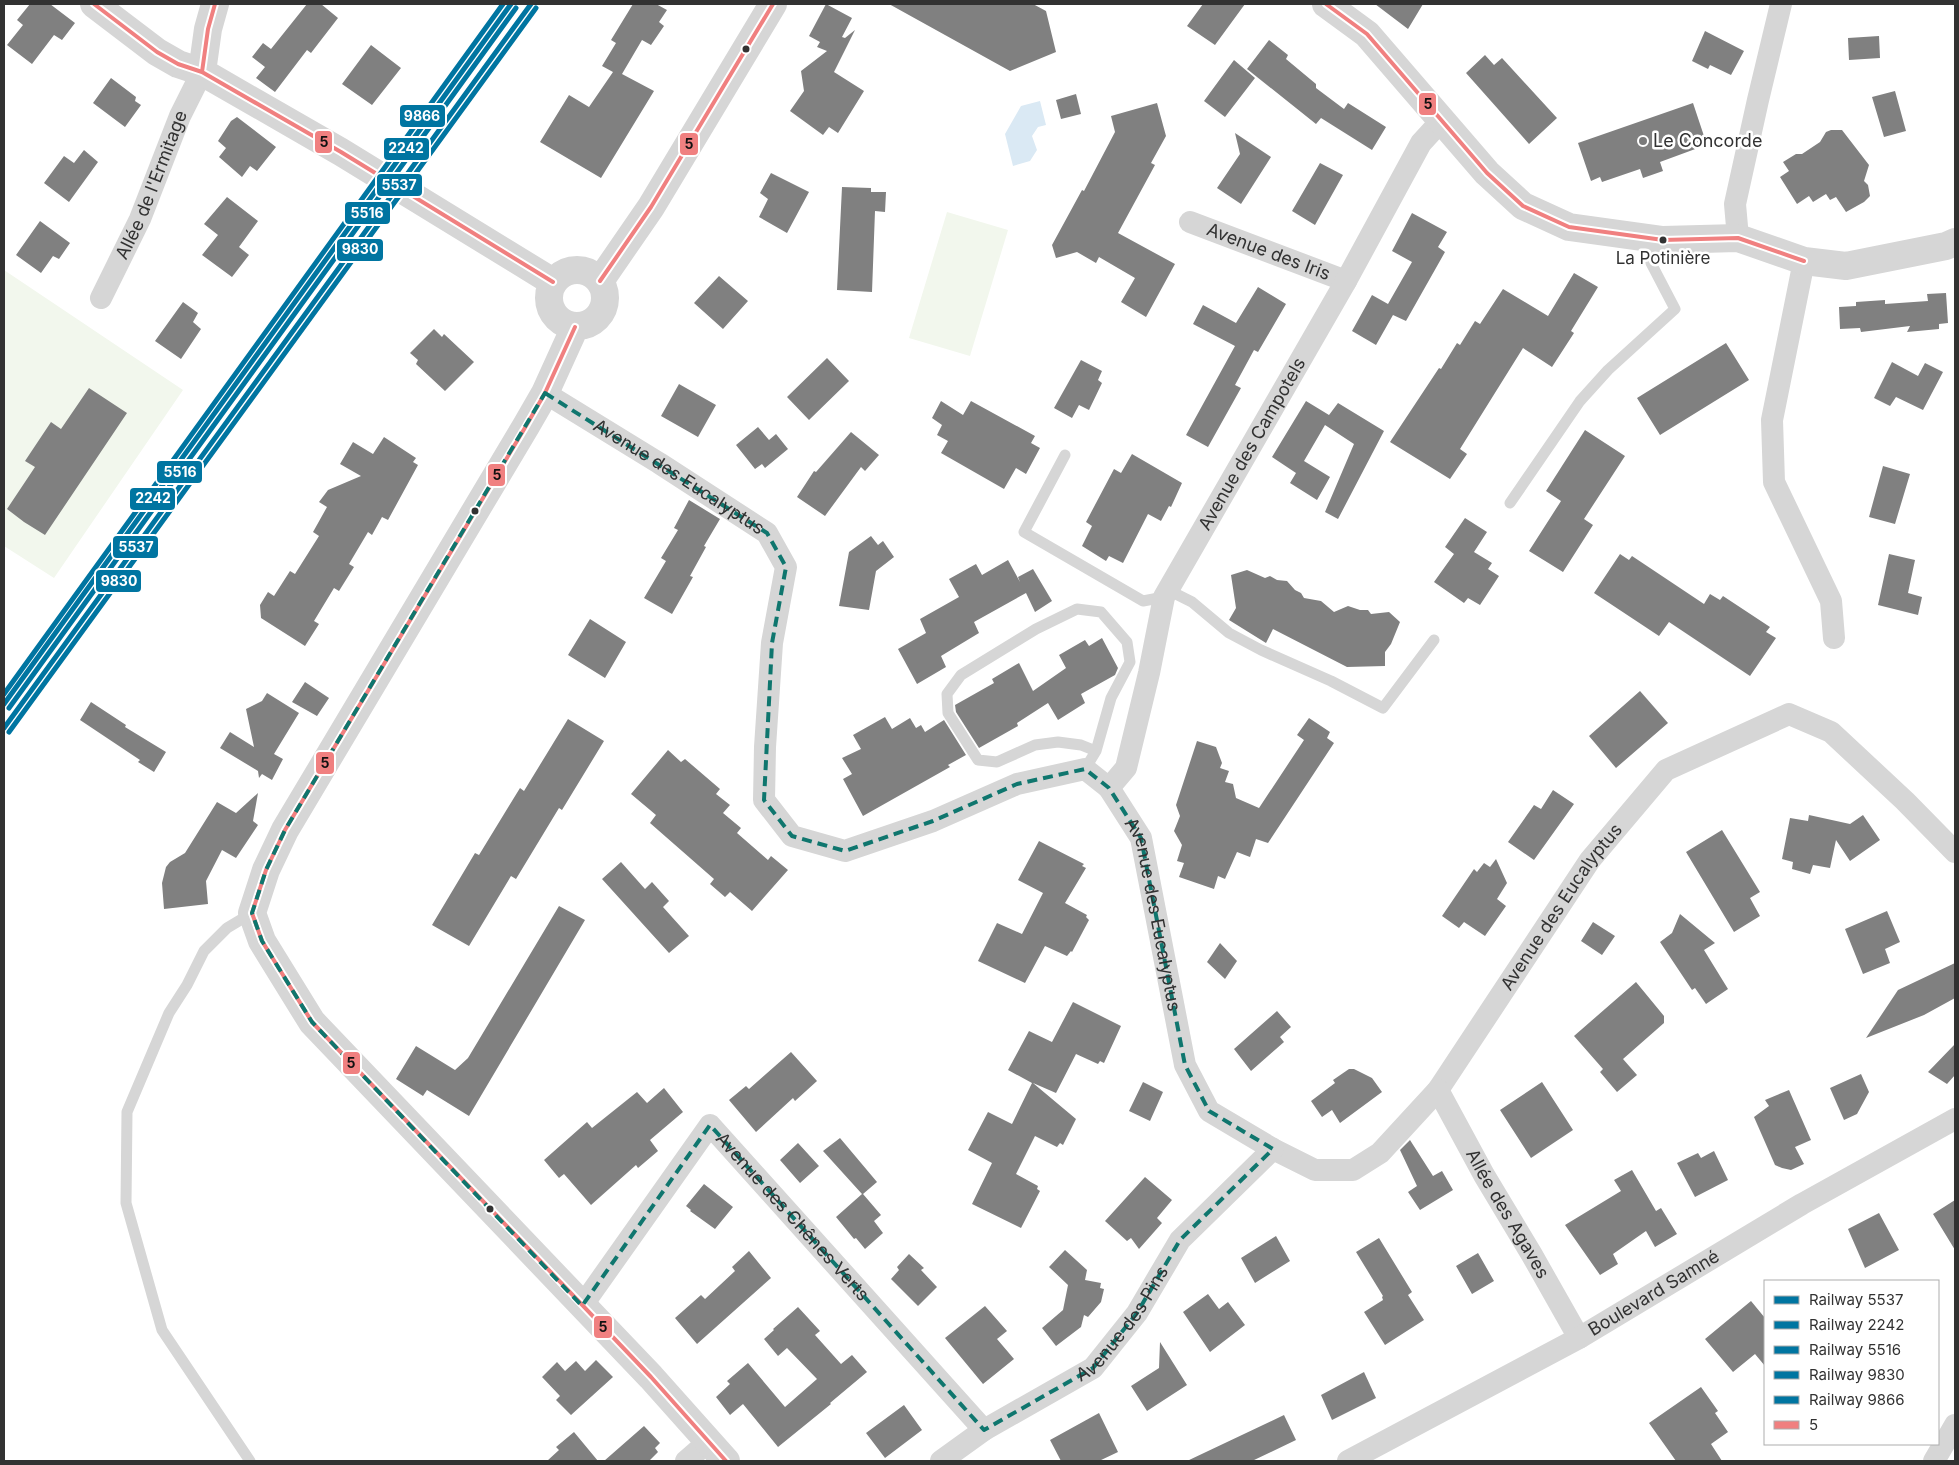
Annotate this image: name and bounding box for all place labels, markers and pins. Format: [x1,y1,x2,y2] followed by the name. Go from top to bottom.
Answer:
[741,44,751,54] unlabelled marker
[1653,130,1762,151] place label: Le Concorde
[1637,135,1649,147] marker: Le Concorde
[1658,235,1668,245] marker: La Potinière
[1616,248,1710,268] place label: La Potinière
[470,506,480,516] unlabelled marker
[485,1204,495,1214] unlabelled marker

